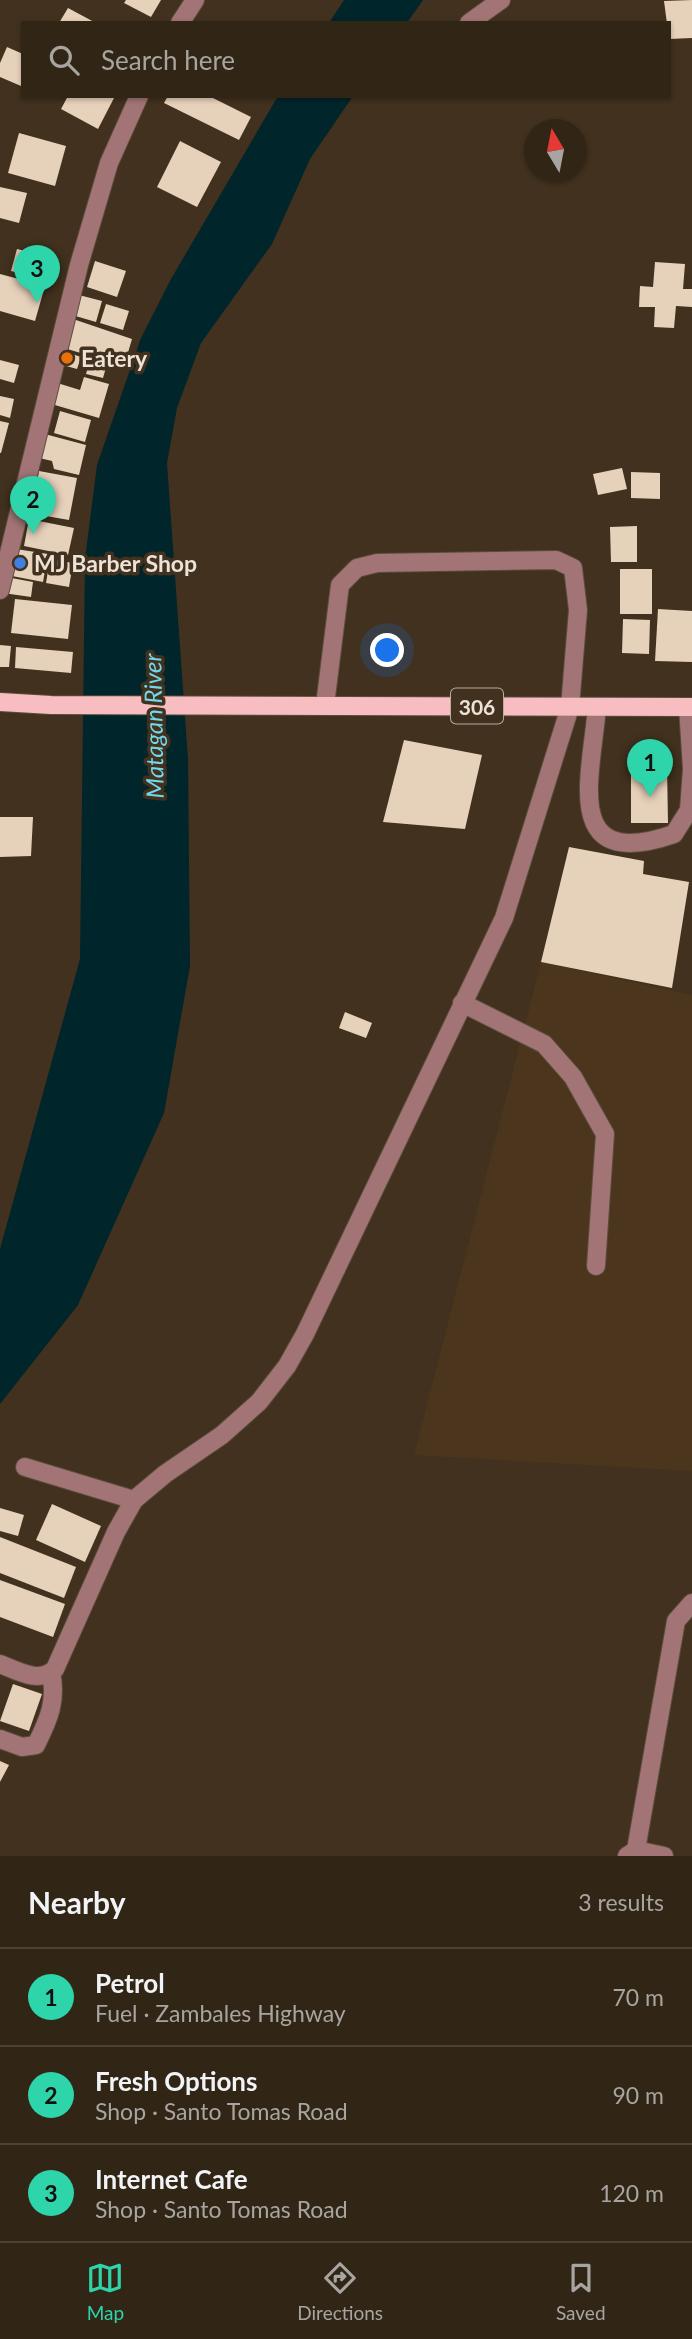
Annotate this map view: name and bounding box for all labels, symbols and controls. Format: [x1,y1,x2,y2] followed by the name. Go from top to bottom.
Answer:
[21,21,671,98] search box
[45,41,83,79] icon: search
[101,44,235,76] text: Search here
[524,119,587,182] north arrow
[14,245,60,303] pin: 3
[81,344,148,372] place label: Eatery
[59,350,75,366] marker: Eatery
[10,476,56,534] pin: 2
[34,549,197,577] place label: MJ Barber Shop
[12,555,28,571] marker: MJ Barber Shop
[370,633,404,667] your location
[137,652,169,799] water label: Matagan River
[451,688,503,724] road number: 306
[627,739,673,797] pin: 1
[28,1884,126,1920] text: Nearby
[578,1888,664,1916] text: 3 results
[95,1967,165,1999] text: Petrol
[44,1983,58,2011] text: 1
[613,1983,664,2011] text: 70 m
[95,1999,346,2027] text: Fuel · Zambales Highway
[95,2065,257,2097] text: Fresh Options
[44,2081,58,2109] text: 2
[613,2081,664,2109] text: 90 m
[95,2097,348,2125] text: Shop · Santo Tomas Road
[95,2163,248,2195] text: Internet Cafe
[44,2179,58,2207] text: 3
[599,2179,664,2207] text: 120 m
[95,2195,348,2223] text: Shop · Santo Tomas Road
[86,2259,124,2324] tab: Map
[297,2259,383,2324] tab: Directions
[556,2259,606,2324] tab: Saved

